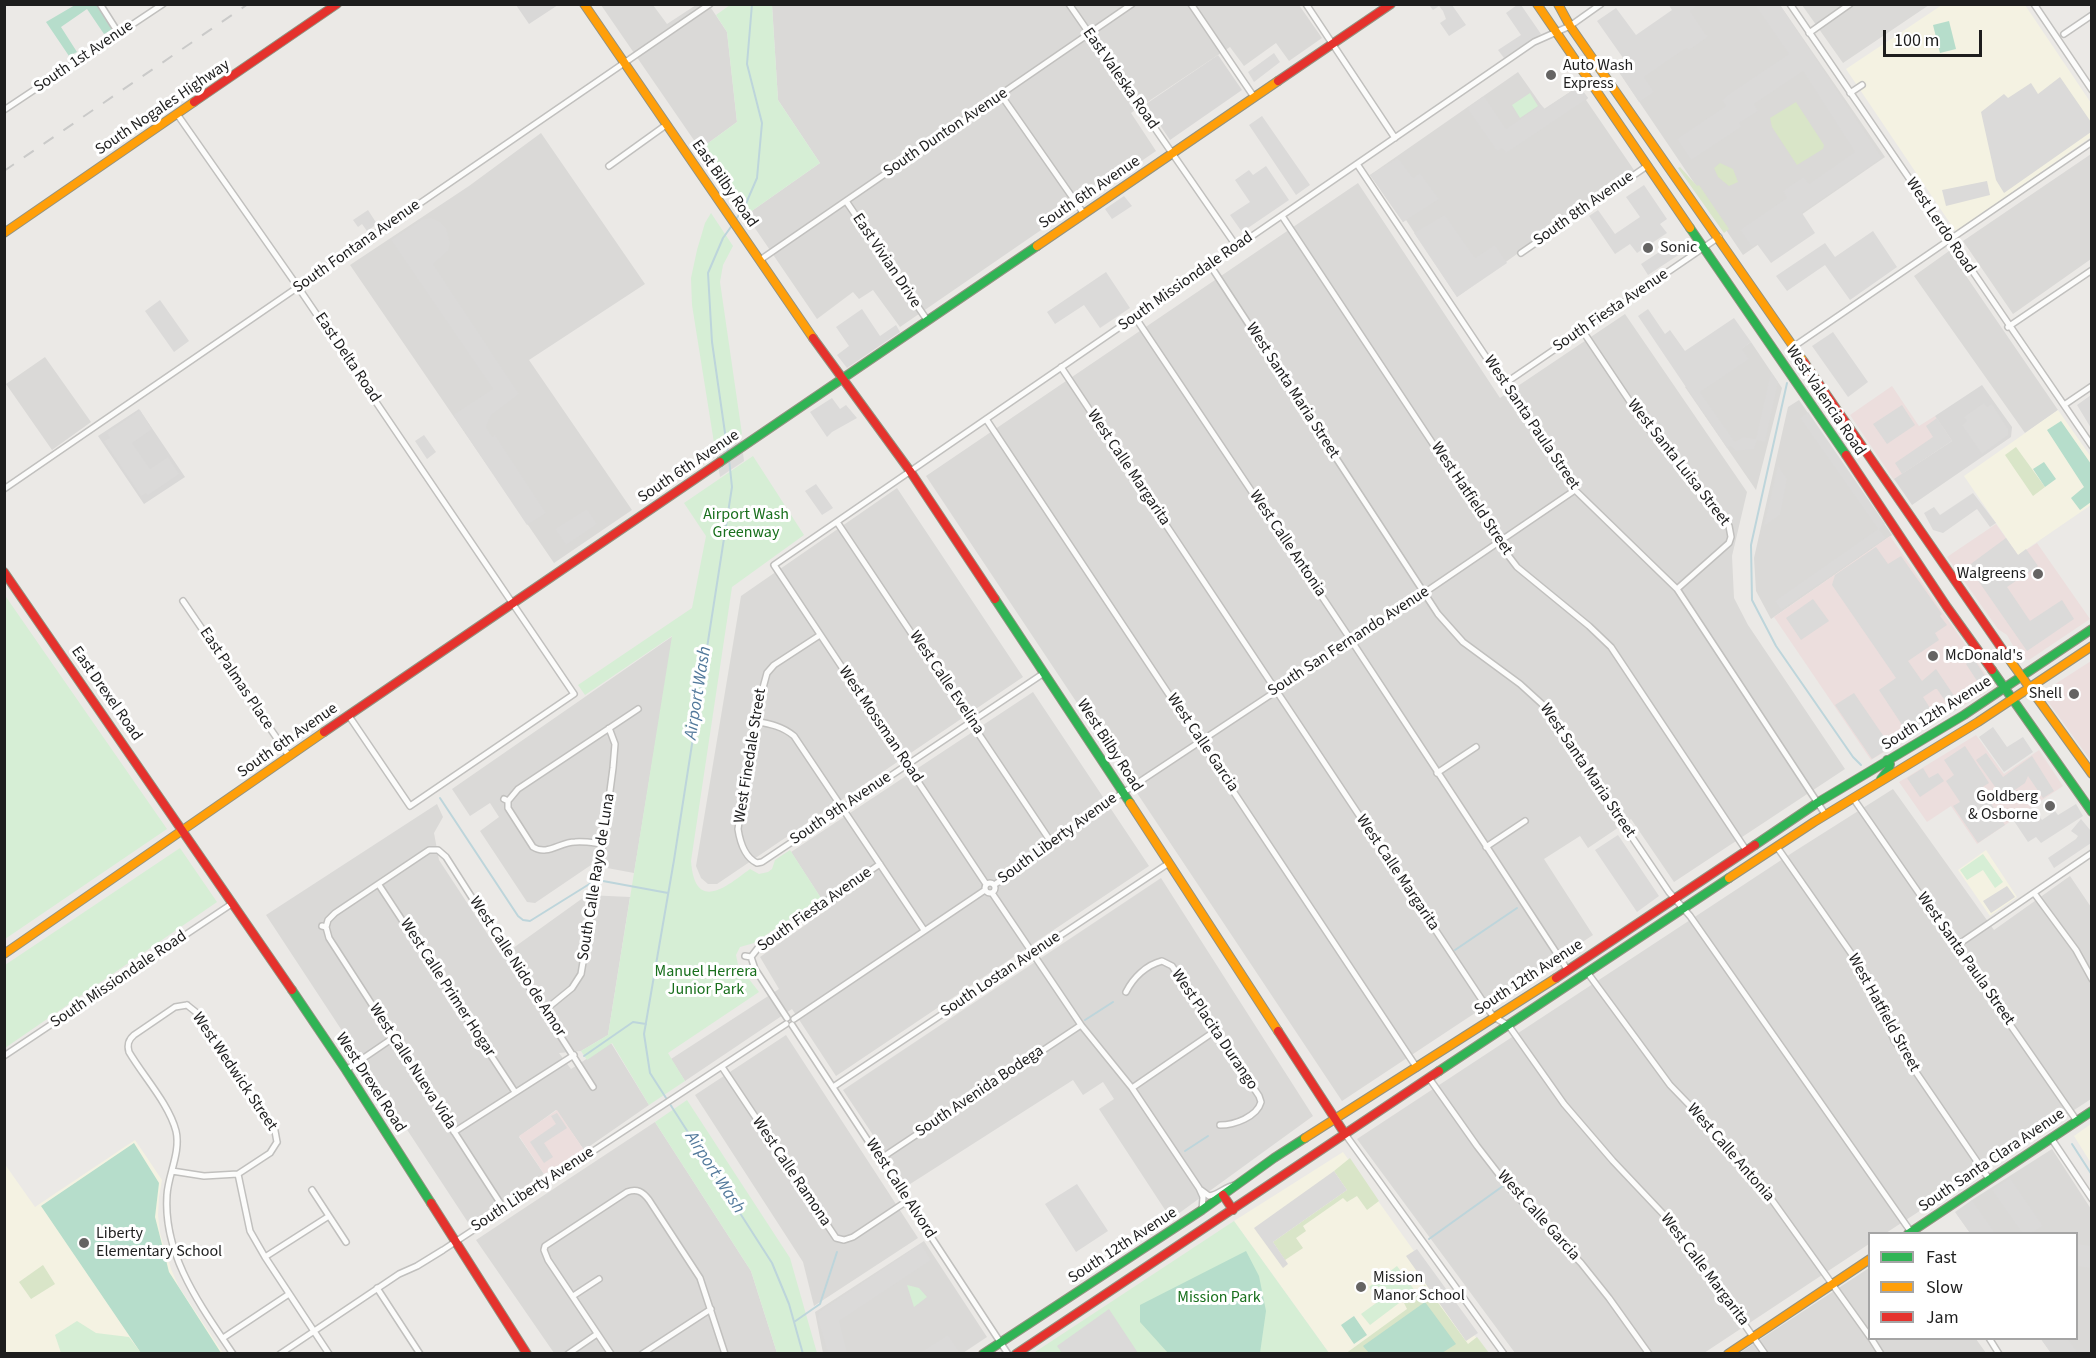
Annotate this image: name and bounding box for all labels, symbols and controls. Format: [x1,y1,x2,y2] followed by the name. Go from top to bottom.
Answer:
[31,17,137,97] street label: South 1st Avenue
[1886,18,1985,56] scale bar
[1078,25,1162,133] street label: East Valeska Road
[1894,28,1939,53] text: 100 m
[92,56,234,160] street label: South Nogales Highway
[1563,56,1633,94] place label: Auto Wash Express
[1544,68,1558,82] marker: Auto Wash Express
[880,84,1012,182] street label: South Dunton Avenue
[687,136,761,232] street label: East Bilby Road
[1036,152,1144,234] street label: South 6th Avenue
[1530,167,1638,251] street label: South 8th Avenue
[1901,174,1979,278] street label: West Lerdo Road
[290,196,424,298] street label: South Fontana Avenue
[847,210,925,312] street label: East Vivian Drive
[1115,228,1257,336] street label: South Missiondale Road
[1660,238,1697,258] place label: Sonic
[1641,241,1655,255] marker: Sonic
[1550,265,1672,357] street label: South Fiesta Avenue
[310,310,384,406] street label: East Delta Road
[1241,320,1343,462] street label: West Santa Maria Street
[1781,342,1869,460] street label: West Valencia Road
[1479,352,1583,494] street label: West Santa Paula Street
[1623,396,1733,530] street label: West Santa Luisa Street
[1082,406,1174,530] street label: West Calle Margarita
[635,426,743,508] street label: South 6th Avenue
[1426,439,1516,559] street label: West Hatfield Street
[1244,487,1330,601] street label: West Calle Antonia
[703,505,789,543] park label: Airport Wash Greenway
[1957,564,2026,584] place label: Walgreens
[2031,567,2045,581] marker: Walgreens
[1265,583,1433,701] street label: South San Fernando Avenue
[195,624,277,734] street label: East Palmas Place
[904,628,988,738] street label: West Calle Evelina
[66,643,146,745] street label: East Drexel Road
[681,645,717,741] water label: Airport Wash
[1945,646,2023,666] place label: McDonald's
[1926,649,1940,663] marker: McDonald's
[834,663,926,787] street label: West Mossman Road
[1879,673,1995,755] street label: South 12th Avenue
[2029,684,2062,704] place label: Shell
[731,687,771,825] street label: West Finedale Street
[2067,687,2081,701] marker: Shell
[1162,690,1242,796] street label: West Calle Garcia
[1072,696,1146,796] street label: West Bilby Road
[234,699,342,783] street label: South 6th Avenue
[1535,700,1639,842] street label: West Santa Maria Street
[787,768,895,850] street label: South 9th Avenue
[1968,787,2038,825] place label: Goldberg & Osborne
[995,789,1121,889] street label: South Liberty Avenue
[574,792,620,962] street label: South Calle Rayo de Luna
[2043,799,2057,813] marker: Goldberg & Osborne
[1351,811,1443,935] street label: West Calle Margarita
[754,863,876,957] street label: South Fiesta Avenue
[1912,889,2018,1029] street label: West Santa Paula Street
[464,893,570,1041] street label: West Calle Nido de Amor
[395,915,499,1061] street label: West Calle Primer Hogar
[47,927,191,1033] street label: South Missiondale Road
[938,928,1064,1022] street label: South Lostan Avenue
[1471,936,1587,1020] street label: South 12th Avenue
[1843,951,1923,1075] street label: West Hatfield Street
[655,962,757,1000] park label: Manuel Herrera Junior Park
[1167,966,1261,1094] street label: West Placita Durango
[364,1000,460,1134] street label: West Calle Nueva Vida
[187,1009,281,1135] street label: West Wedwick Street
[331,1030,409,1136] street label: West Drexel Road
[912,1042,1048,1142] street label: South Avenida Bodega
[1682,1100,1778,1206] street label: West Calle Antonia
[1915,1105,2069,1217] street label: South Santa Clara Avenue
[747,1114,835,1230] street label: West Calle Ramona
[679,1128,749,1218] water label: Airport Wash
[861,1135,939,1243] street label: West Calle Alvord
[468,1143,598,1237] street label: South Liberty Avenue
[1493,1167,1583,1265] street label: West Calle Garcia
[1065,1204,1181,1288] street label: South 12th Avenue
[1656,1210,1752,1330] street label: West Calle Margarita
[96,1224,222,1262] place label: Liberty Elementary School
[1868,1232,2078,1340] legend
[77,1236,91,1250] marker: Liberty Elementary School
[1926,1245,1957,1270] text: Fast
[1373,1268,1465,1306] place label: Mission Manor School
[1926,1275,1963,1300] text: Slow
[1354,1280,1368,1294] marker: Mission Manor School
[1177,1288,1261,1308] park label: Mission Park
[1926,1305,1959,1330] text: Jam

